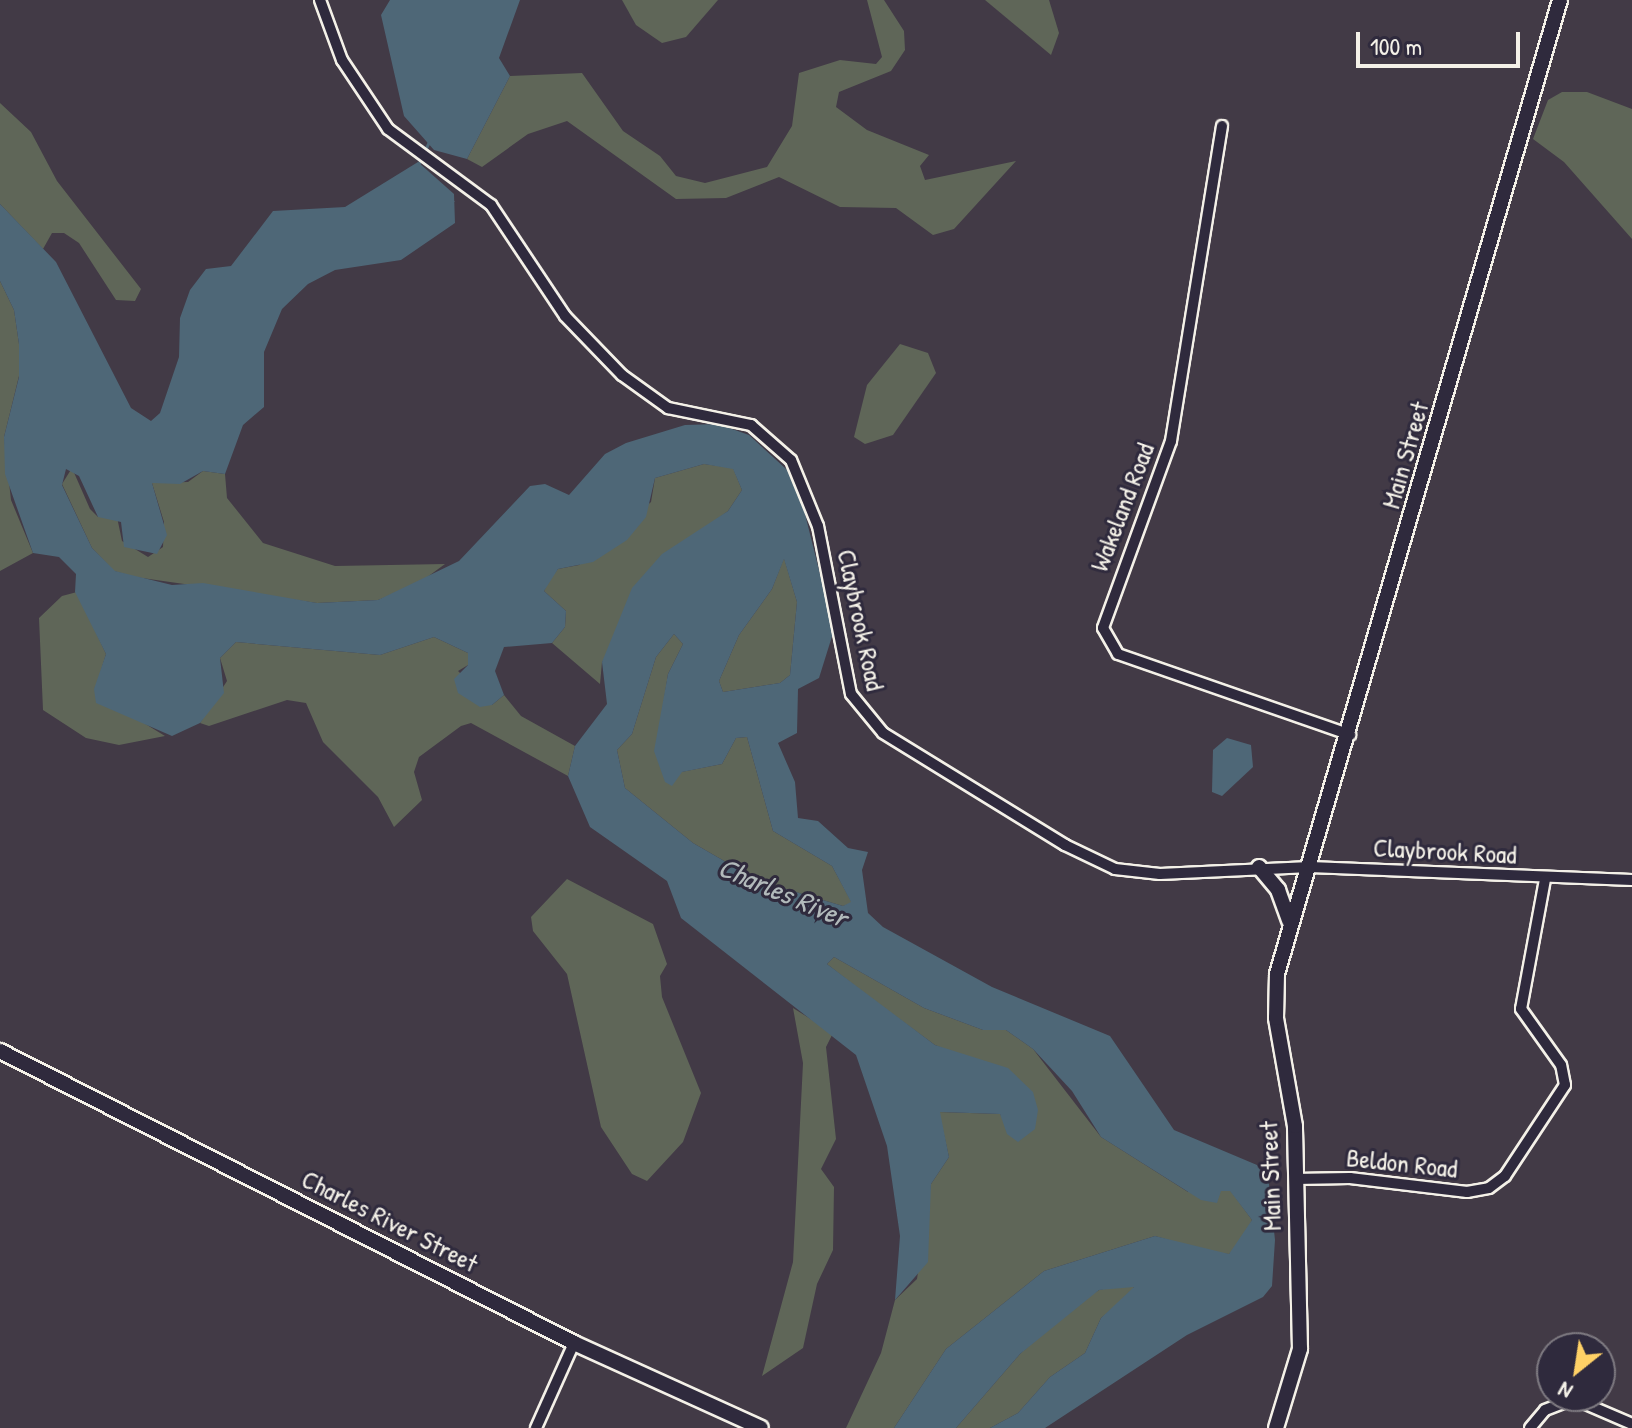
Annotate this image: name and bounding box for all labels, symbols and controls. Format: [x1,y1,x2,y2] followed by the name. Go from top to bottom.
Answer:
[1360,16,1524,66] scale bar
[1370,30,1422,62] text: 100 m
[1375,398,1435,512] street label: Main Street
[1083,438,1161,576] street label: Wakeland Road
[831,547,891,693] street label: Claybrook Road
[1373,832,1517,870] street label: Claybrook Road
[713,850,853,934] water label: Charles River
[1252,1121,1288,1231] street label: Main Street
[1345,1142,1459,1184] street label: Beldon Road
[297,1163,483,1279] street label: Charles River Street
[1536,1332,1616,1412] north arrow
[1552,1375,1578,1407] text: N

